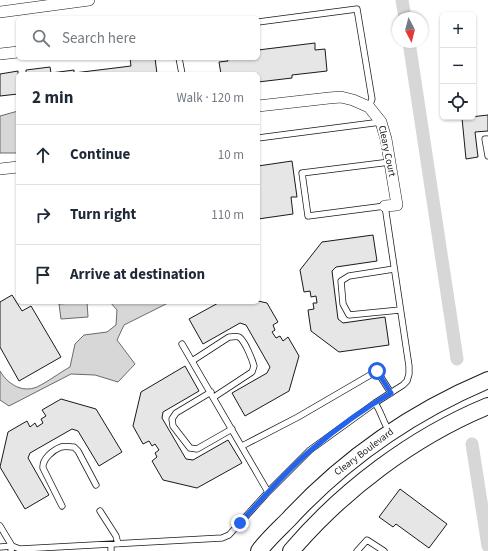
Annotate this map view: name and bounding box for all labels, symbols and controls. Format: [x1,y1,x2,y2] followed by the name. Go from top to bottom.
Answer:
[392,12,428,48] north arrow
[440,12,476,120] map controls
[440,12,476,48] button: +
[16,16,260,60] search box
[30,27,52,49] icon: search
[62,28,136,49] text: Search here
[440,48,476,84] button: −
[440,84,476,120] button: locate
[32,86,73,110] text: 2 min
[176,89,244,107] text: Walk · 120 m
[375,124,399,178] street label: Cleary Court
[32,144,54,166] icon: ahead
[70,144,130,165] text: Continue
[218,146,244,164] text: 10 m
[32,204,54,226] icon: right
[70,204,136,225] text: Turn right
[211,206,244,224] text: 110 m
[32,264,54,286] icon: arrive
[70,264,205,285] text: Arrive at destination
[368,362,386,380] route start
[331,425,397,479] street label: Cleary Boulevard
[231,514,249,532] route end

